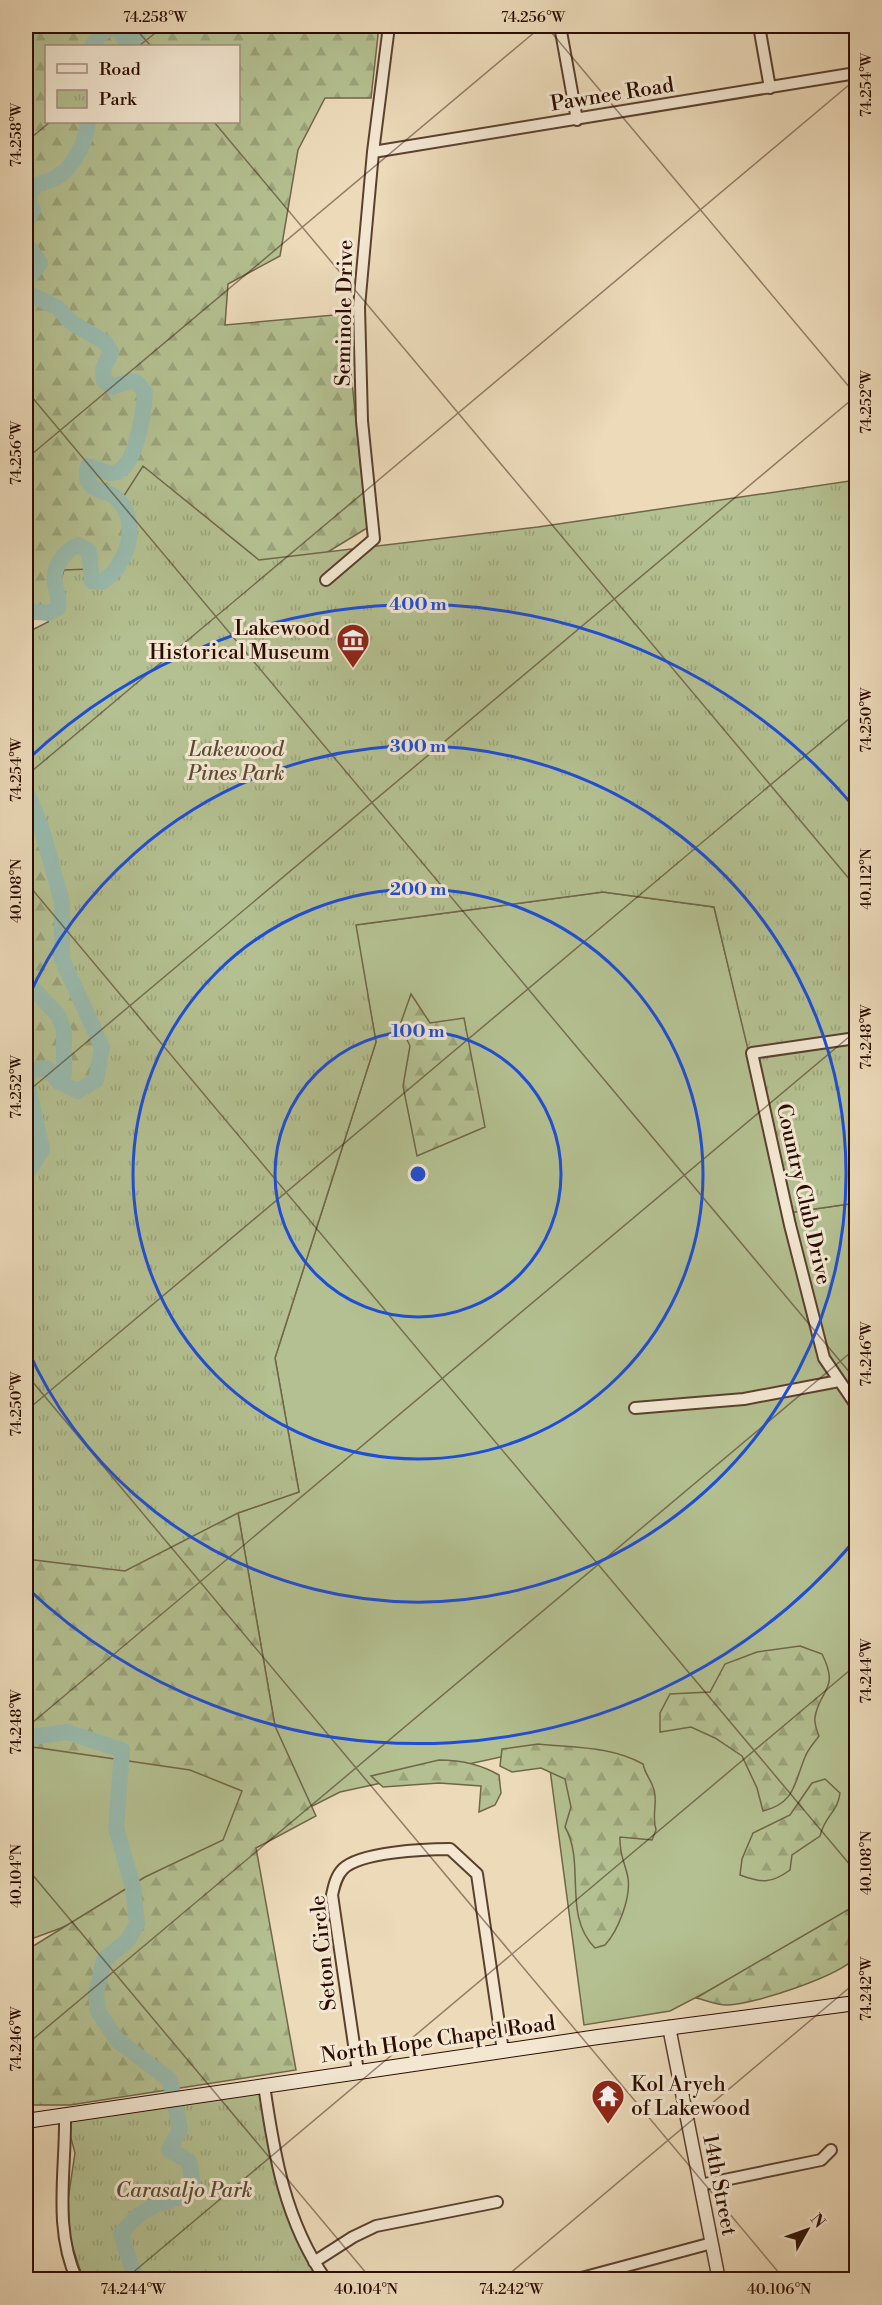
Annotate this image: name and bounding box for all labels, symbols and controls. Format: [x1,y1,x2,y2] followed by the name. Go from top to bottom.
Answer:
[123,8,187,27] text: 74.258°W
[501,8,565,27] text: 74.256°W
[45,45,240,123] legend
[857,53,876,117] text: 74.254°W
[99,58,142,81] text: Road
[548,72,676,118] street label: Pawnee Road
[99,88,138,111] text: Park
[7,103,26,167] text: 74.258°W
[331,239,359,387] street label: Seminole Drive
[857,370,876,434] text: 74.252°W
[7,421,26,485] text: 74.256°W
[389,593,447,616] text: 400 m
[149,616,330,666] place label: Lakewood Historical Museum
[335,622,371,669] museum icon: Lakewood Historical Museum
[857,687,876,752] text: 74.250°W
[390,735,447,758] text: 300 m
[187,737,285,787] park label: Lakewood Pines Park
[7,738,26,802] text: 74.254°W
[857,848,876,910] text: 40.112°N
[7,859,26,923] text: 40.108°N
[390,878,447,901] text: 200 m
[857,1004,876,1069] text: 74.248°W
[391,1020,445,1043] text: 100 m
[7,1055,26,1119] text: 74.252°W
[770,1101,836,1287] street label: Country Club Drive
[408,1164,428,1184] centre of rings
[857,1321,876,1386] text: 74.246°W
[7,1371,26,1436] text: 74.250°W
[857,1638,876,1703] text: 74.244°W
[7,1689,26,1754] text: 74.248°W
[857,1831,876,1895] text: 40.108°N
[7,1844,26,1908] text: 40.104°N
[305,1894,343,2012] street label: Seton Circle
[857,1956,876,2021] text: 74.242°W
[7,2006,26,2071] text: 74.246°W
[319,2011,557,2069] street label: North Hope Chapel Road
[631,2072,750,2122] place label: Kol Aryeh of Lakewood
[590,2078,626,2125] temple icon: Kol Aryeh of Lakewood
[696,2133,742,2238] street label: 14th Street
[116,2178,252,2204] park label: Carasaljo Park
[777,2200,837,2260] north arrow
[806,2210,830,2233] text: N
[101,2280,166,2299] text: 74.244°W
[334,2280,398,2299] text: 40.104°N
[479,2280,544,2299] text: 74.242°W
[747,2280,811,2299] text: 40.106°N

